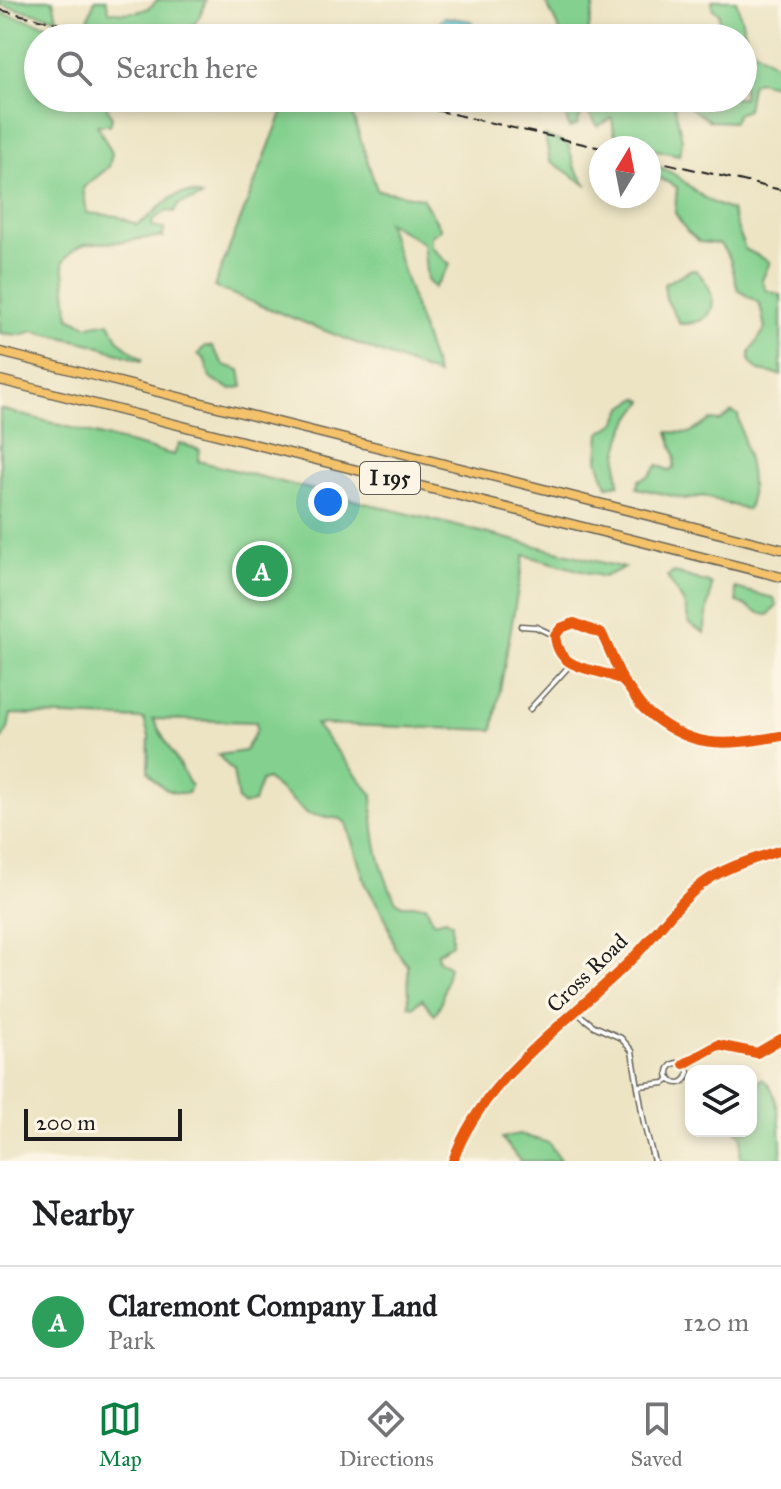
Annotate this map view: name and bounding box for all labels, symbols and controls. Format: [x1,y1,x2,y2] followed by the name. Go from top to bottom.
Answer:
[24,24,757,112] search box
[52,46,96,90] icon: search
[116,50,258,86] text: Search here
[589,136,661,208] north arrow
[360,462,420,494] road number: I 195
[308,482,348,522] your location
[236,541,288,601] pin: A
[541,928,633,1018] street label: Cross Road
[685,1065,757,1137] map controls
[685,1065,757,1137] button: layers
[24,1105,182,1141] scale bar
[36,1109,96,1136] text: 200 m
[32,1193,134,1234] text: Nearby
[108,1288,437,1324] text: Claremont Company Land
[49,1306,67,1338] text: A
[683,1306,749,1338] text: 120 m
[108,1324,155,1356] text: Park
[98,1397,142,1472] tab: Map
[339,1397,434,1472] tab: Directions
[630,1397,683,1472] tab: Saved

